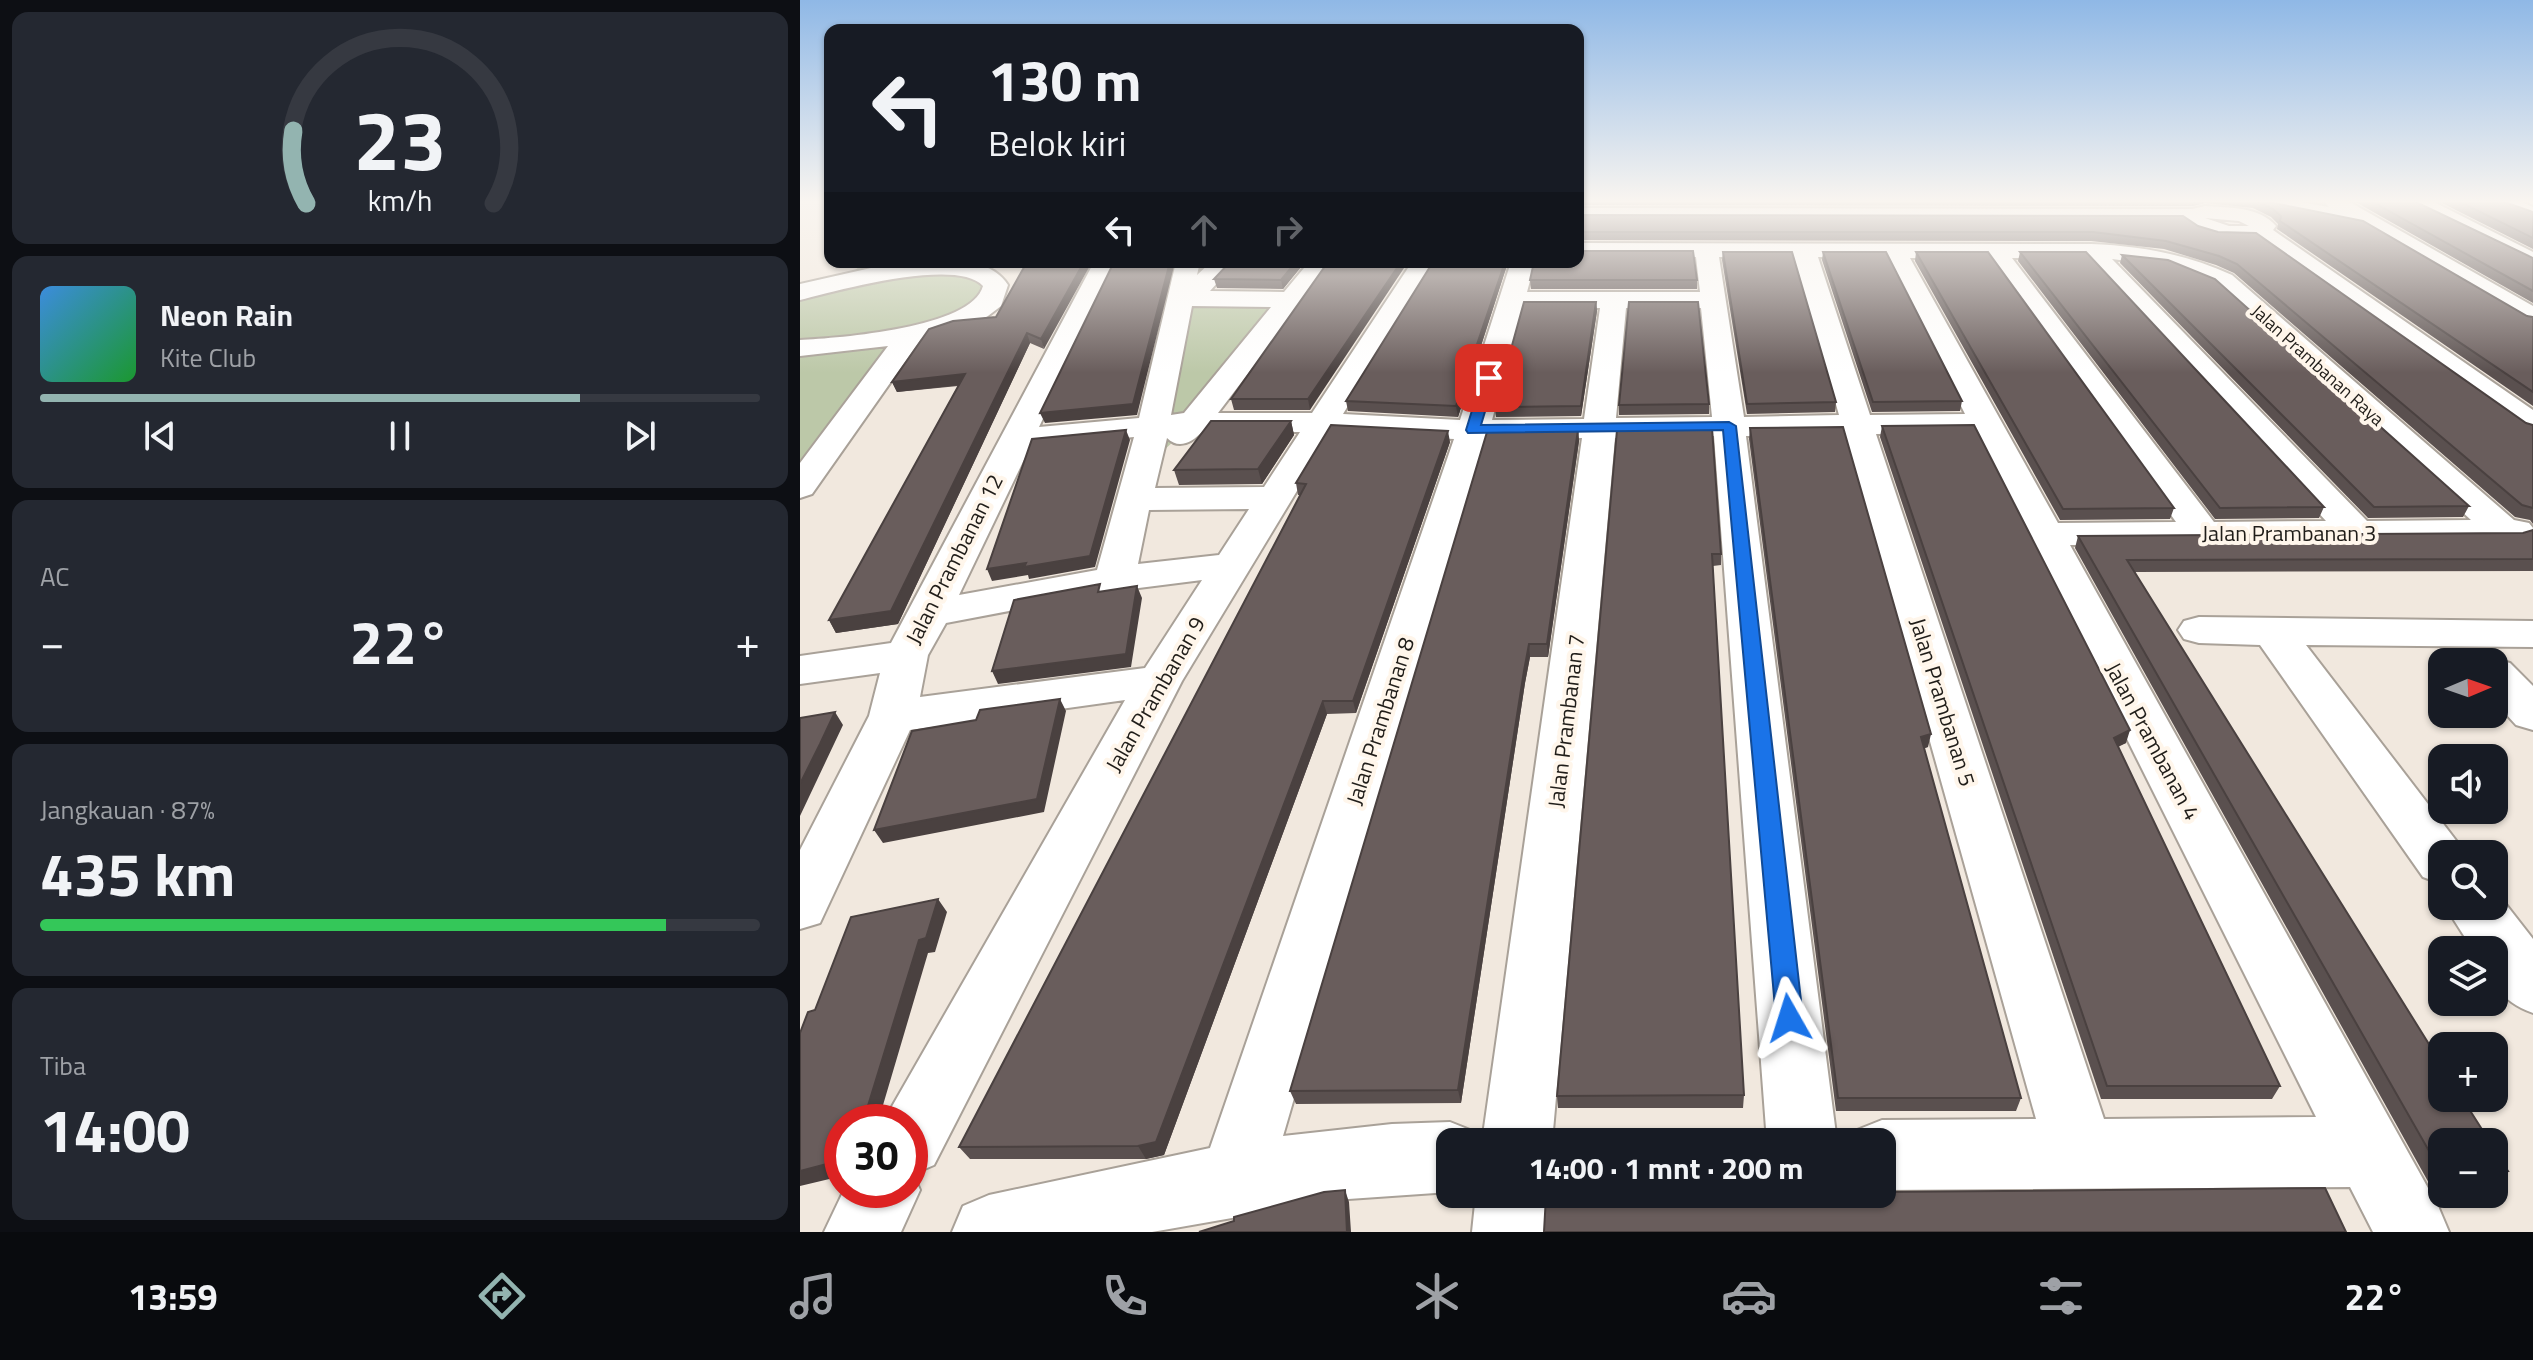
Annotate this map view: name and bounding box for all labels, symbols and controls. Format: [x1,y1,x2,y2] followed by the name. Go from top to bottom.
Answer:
[988,38,1141,123] text: 130 m
[856,56,960,160] icon: left
[353,76,447,202] text: 23
[988,115,1126,170] text: Belok kiri
[368,179,432,222] text: km/h
[1098,208,1142,252] icon: left
[1182,208,1226,252] icon: ahead
[1266,208,1310,252] icon: right
[160,292,293,338] text: Neon Rain
[2246,298,2390,432] street label: Jalan Prambanan Raya
[160,338,256,377] text: Kite Club
[1455,344,1523,412] pin
[1467,356,1511,400] icon: arrive
[138,414,182,458] icon: previous
[378,414,422,458] icon: pause
[618,414,662,458] icon: next
[896,468,1012,650] street label: Jalan Prambanan 12
[2202,516,2376,550] street label: Jalan Prambanan 3
[40,557,69,596] text: AC
[350,596,450,687] text: 22°
[40,608,65,675] text: −
[735,608,760,675] text: +
[1097,610,1213,778] street label: Jalan Prambanan 9
[1901,614,1985,790] street label: Jalan Prambanan 5
[1538,632,1594,810] street label: Jalan Prambanan 7
[1337,633,1423,809] street label: Jalan Prambanan 8
[2428,648,2508,728] north arrow
[2428,648,2508,1208] map controls
[2097,656,2209,826] street label: Jalan Prambanan 4
[2428,744,2508,824] button: sound
[40,790,215,829] text: Jangkauan · 87%
[40,828,235,919] text: 435 km
[2428,840,2508,920] button: search
[2428,936,2508,1016] button: layers
[1747,976,1831,1060] position arrow
[2428,1032,2508,1112] button: +
[40,1046,86,1085] text: Tiba
[40,1084,190,1175] text: 14:00
[824,1104,928,1208] speed limit sign: 30
[2428,1128,2508,1208] button: −
[1529,1145,1803,1191] text: 14:00 · 1 mnt · 200 m
[474,1268,530,1324] icon: directions
[785,1268,841,1324] icon: music
[1097,1268,1153,1324] icon: phone
[1409,1268,1465,1324] icon: climate
[1721,1268,1777,1324] icon: car
[2033,1268,2089,1324] icon: filters
[128,1269,218,1324] text: 13:59
[2345,1269,2405,1324] text: 22°

